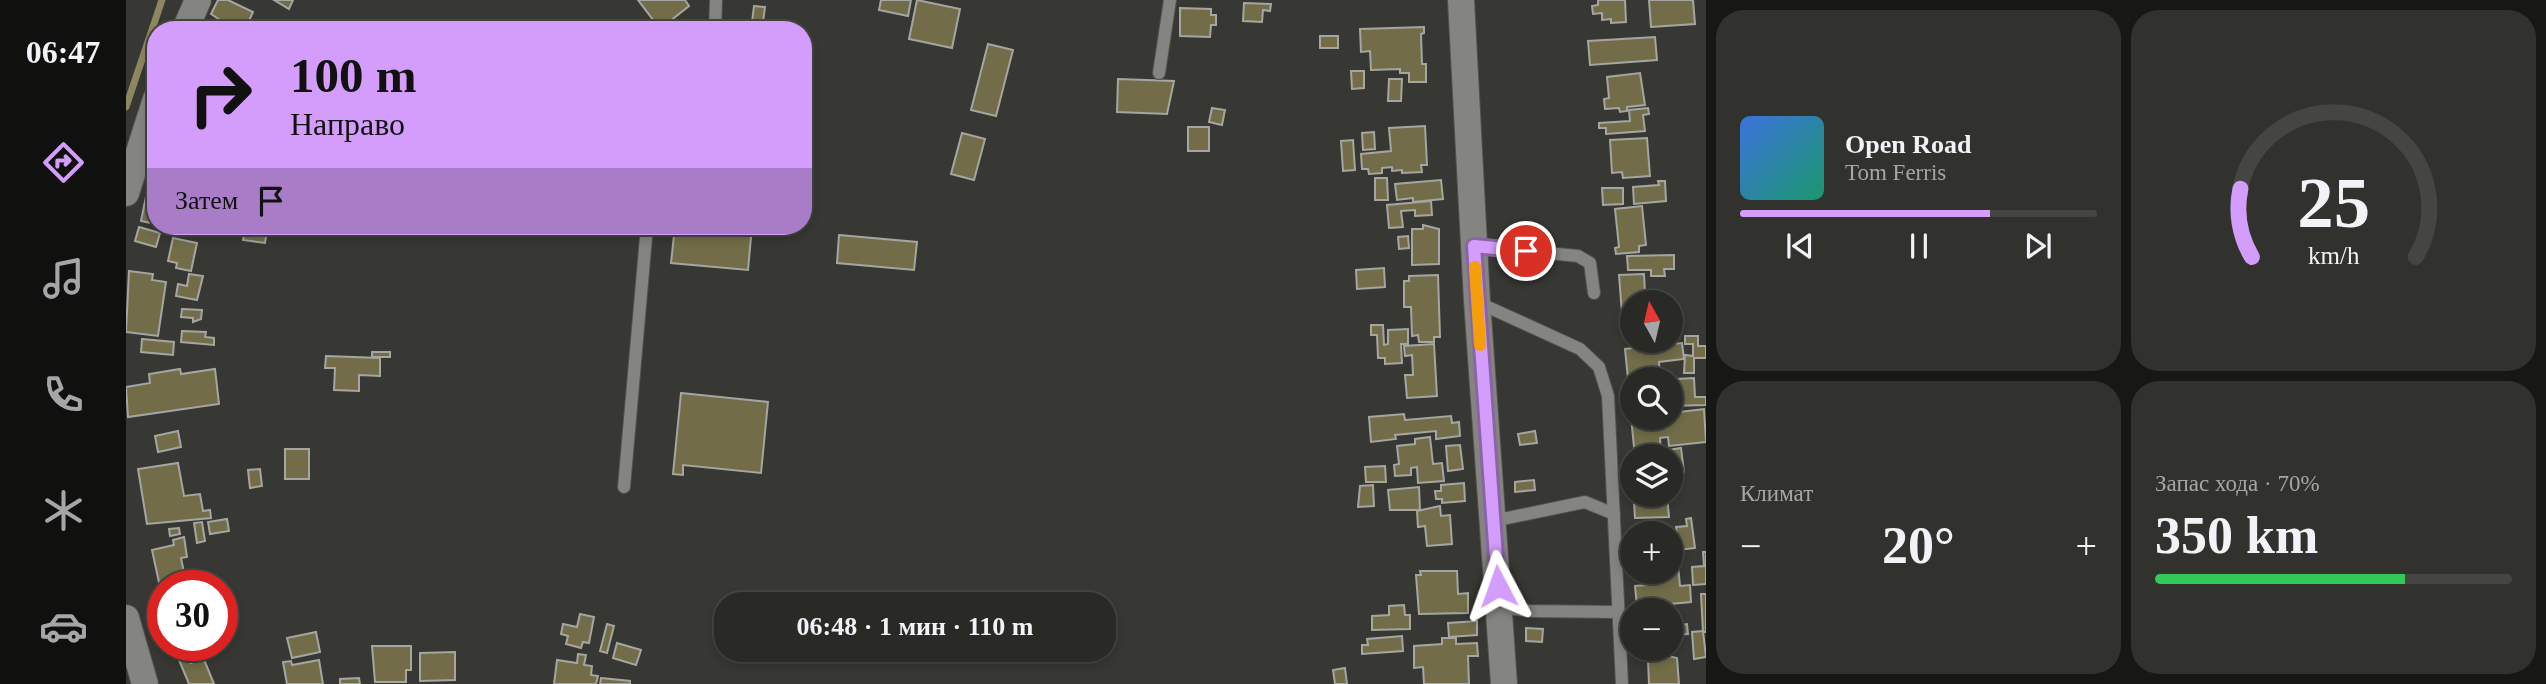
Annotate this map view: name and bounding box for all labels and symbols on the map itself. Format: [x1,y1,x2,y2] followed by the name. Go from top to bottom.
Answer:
[1496,221,1556,281] pin
[1620,290,1684,354] north arrow
[1461,549,1535,623] position arrow
[147,570,238,661] speed limit sign: 30

